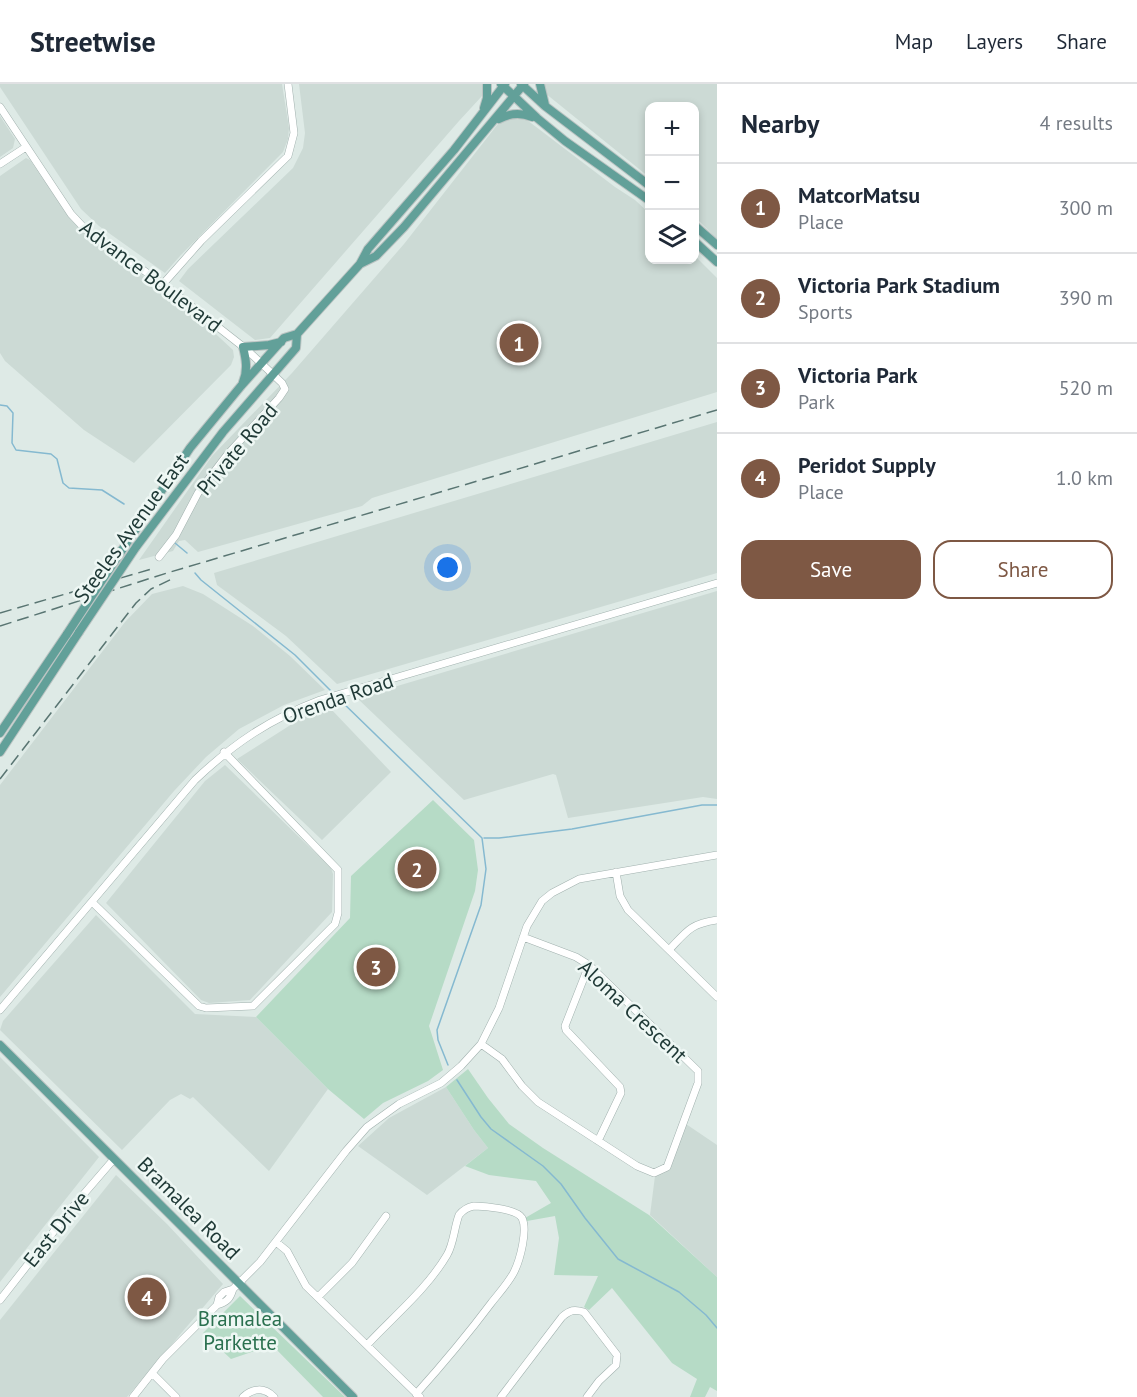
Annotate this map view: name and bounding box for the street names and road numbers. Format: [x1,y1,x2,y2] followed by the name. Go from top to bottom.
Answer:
[75,214,227,338] street label: Advance Boulevard
[191,397,283,501] street label: Private Road
[68,448,194,608] street label: Steeles Avenue East
[279,666,397,730] street label: Orenda Road
[573,954,693,1068] street label: Aloma Crescent
[132,1151,246,1265] street label: Bramalea Road
[17,1185,95,1273] street label: East Drive

